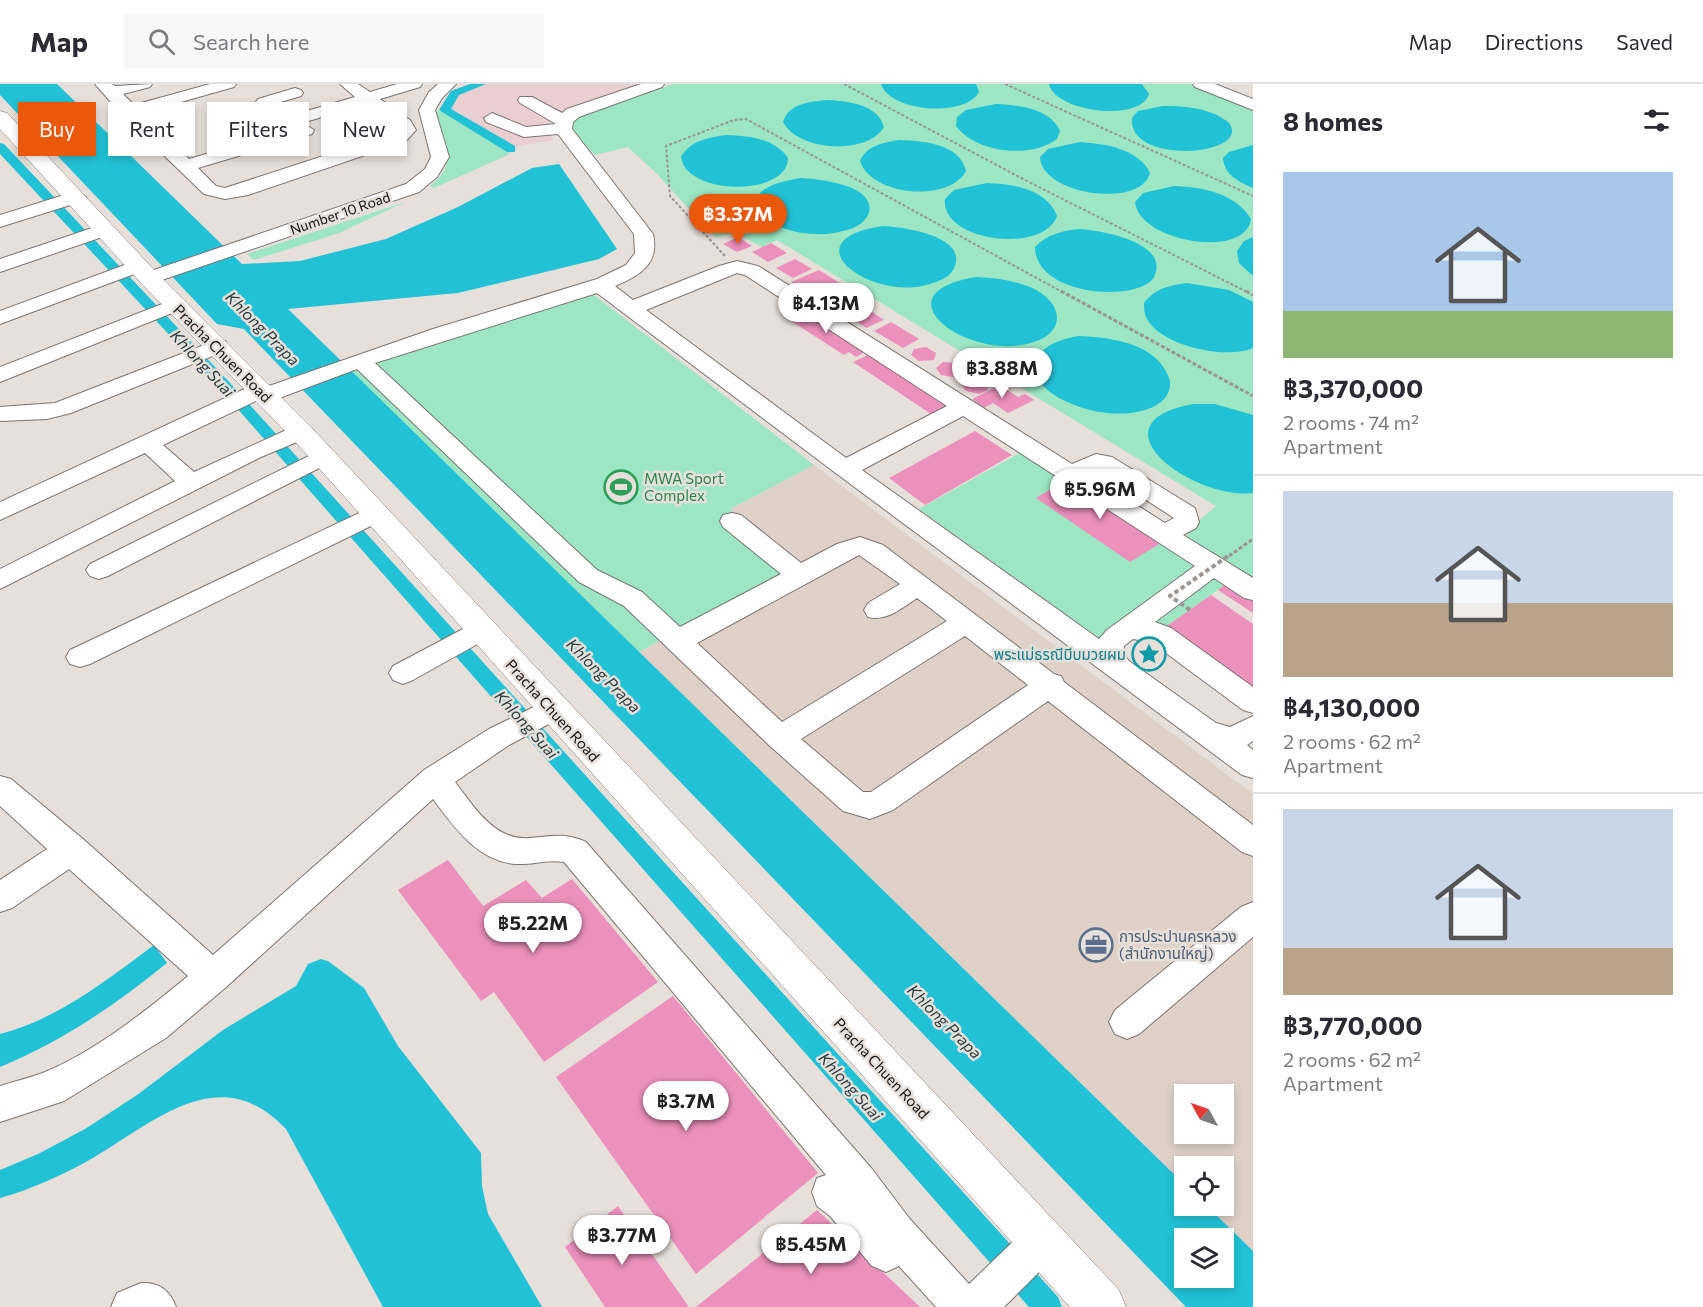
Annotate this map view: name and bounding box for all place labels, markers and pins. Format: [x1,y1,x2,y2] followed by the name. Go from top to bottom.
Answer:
[689,194,787,245] pin: ฿3.37M
[777,283,875,334] pin: ฿4.13M
[953,348,1051,399] pin: ฿3.88M
[603,469,639,505] sports icon: MWA Sport Complex
[644,469,724,504] place label: MWA Sport Complex
[1051,469,1149,520] pin: ฿5.96M
[1131,636,1167,672] place icon: พระแม่ธรณีบีบมวยผม
[994,645,1126,663] place label: พระแม่ธรณีบีบมวยผม
[484,903,582,954] pin: ฿5.22M
[1078,927,1114,963] office icon: การประปานครหลวง (สำนักงานใหญ่)
[1119,927,1237,962] place label: การประปานครหลวง (สำนักงานใหญ่)
[644,1081,728,1132] pin: ฿3.7M
[573,1215,671,1266] pin: ฿3.77M
[762,1224,860,1275] pin: ฿5.45M

